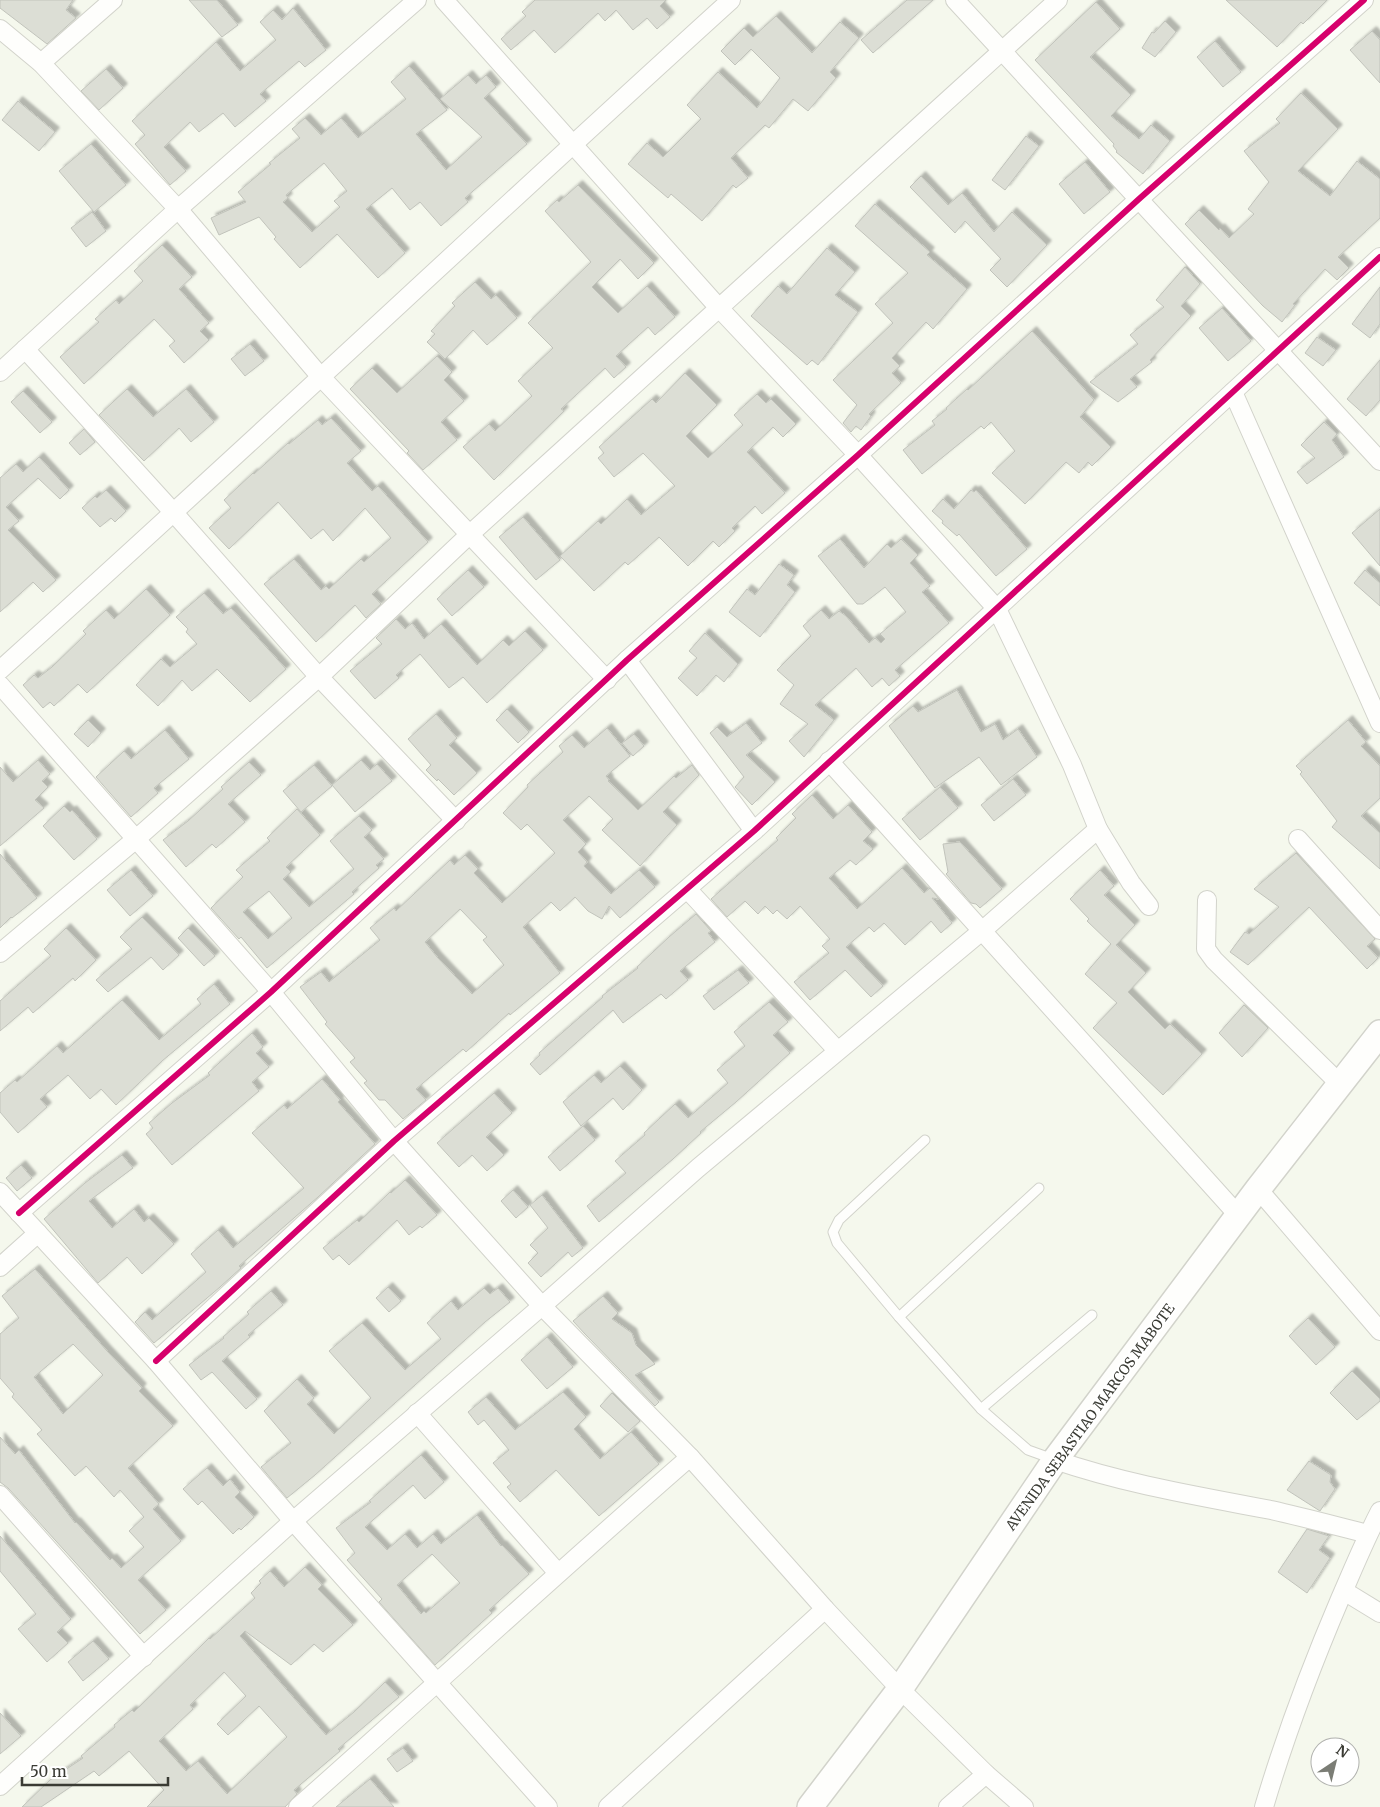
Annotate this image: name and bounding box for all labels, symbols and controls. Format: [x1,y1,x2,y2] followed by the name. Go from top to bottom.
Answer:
[1001,1300,1178,1535] street label: AVENIDA SEBASTIAO MARCOS MABOTE
[1310,1737,1360,1787] north arrow
[1333,1741,1352,1762] text: N
[22,1754,169,1786] scale bar
[30,1762,67,1781] text: 50 m

